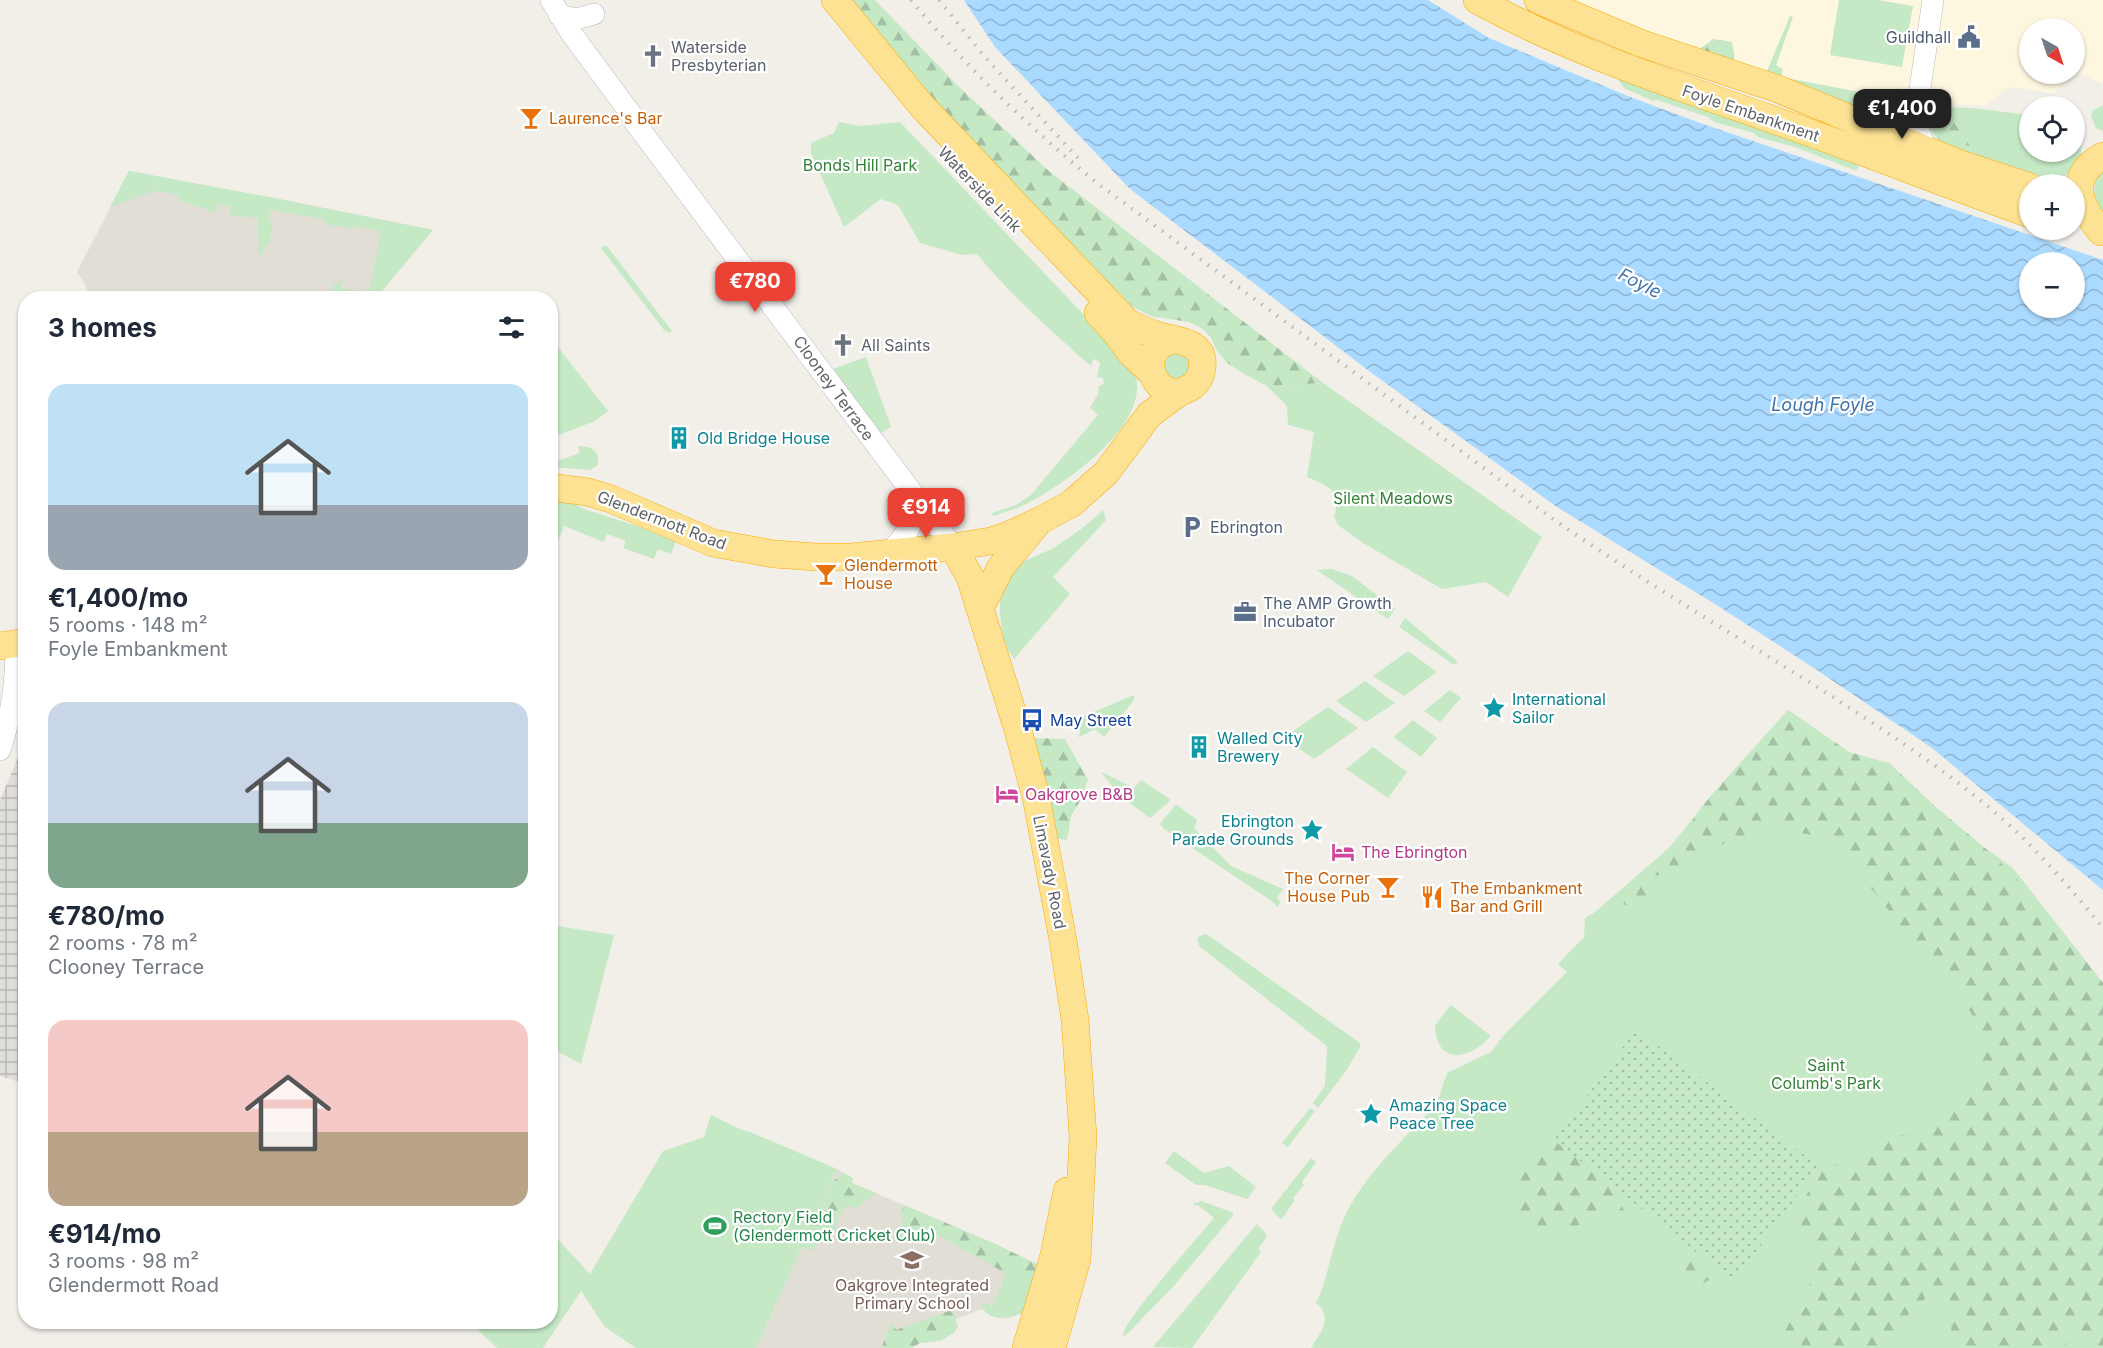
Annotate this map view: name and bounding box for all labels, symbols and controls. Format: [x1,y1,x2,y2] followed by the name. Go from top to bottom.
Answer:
[2019,18,2085,84] north arrow
[2019,18,2085,318] map controls
[1956,24,1982,50] public building icon: Guildhall
[1886,27,1951,47] place label: Guildhall
[671,37,766,75] place label: Waterside Presbyterian
[640,43,666,69] church icon: Waterside Presbyterian
[1680,80,1822,146] street label: Foyle Embankment
[1853,89,1951,140] pin: €1,400
[1867,96,1937,120] text: €1,400
[2019,96,2085,162] button: locate
[518,105,544,131] bar icon: Laurence's Bar
[549,108,662,128] place label: Laurence's Bar
[934,142,1026,236] street label: Waterside Link
[803,155,917,175] park label: Bonds Hill Park
[2019,174,2085,240] button: +
[2019,252,2085,318] button: −
[719,262,791,313] pin: €780
[1615,263,1665,303] water label: Foyle
[729,269,781,293] text: €780
[495,311,528,344] icon: filters
[48,312,157,343] text: 3 homes
[789,332,879,444] street label: Clooney Terrace
[830,332,856,358] church icon: All Saints
[861,335,930,355] place label: All Saints
[1771,394,1875,415] water label: Lough Foyle
[234,423,342,531] icon: home
[666,425,692,451] building icon: Old Bridge House
[697,428,830,448] place label: Old Bridge House
[595,486,729,554] street label: Glendermott Road
[890,488,962,539] pin: €914
[1333,488,1453,508] park label: Silent Meadows
[902,495,950,519] text: €914
[1179,514,1205,540] parking icon: Ebrington
[1210,517,1283,537] place label: Ebrington
[844,555,938,593] place label: Glendermott House
[813,561,839,587] bar icon: Glendermott House
[48,582,188,613] text: €1,400/mo
[1263,593,1392,631] place label: The AMP Growth Incubator
[1232,599,1258,625] office icon: The AMP Growth Incubator
[48,613,207,637] text: 5 rooms · 148 m²
[48,637,228,661] text: Foyle Embankment
[1512,689,1606,727] place label: International Sailor
[1481,695,1507,721] place icon: International Sailor
[1019,707,1045,733] bus stop icon: May Street
[1050,710,1132,730] place label: May Street
[1217,728,1302,766] place label: Walled City Brewery
[1186,734,1212,760] building icon: Walled City Brewery
[234,741,342,849] icon: home
[994,781,1020,807] hotel icon: Oakgrove B&B
[1025,784,1133,804] place label: Oakgrove B&B
[1172,811,1294,849] place label: Ebrington Parade Grounds
[1029,813,1071,931] street label: Limavady Road
[1299,817,1325,843] place icon: Ebrington Parade Grounds
[1330,839,1356,865] hotel icon: The Ebrington
[1361,842,1468,862] place label: The Ebrington
[1284,868,1370,906] place label: The Corner House Pub
[1375,874,1401,900] bar icon: The Corner House Pub
[1450,878,1582,916] place label: The Embankment Bar and Grill
[1419,884,1445,910] restaurant icon: The Embankment Bar and Grill
[48,900,165,931] text: €780/mo
[48,931,197,955] text: 2 rooms · 78 m²
[48,955,204,979] text: Clooney Terrace
[1771,1055,1881,1093] park label: Saint Columb's Park
[234,1059,342,1167] icon: home
[1389,1095,1507,1133] place label: Amazing Space Peace Tree
[1358,1101,1384,1127] place icon: Amazing Space Peace Tree
[733,1207,936,1245] place label: Rectory Field (Glendermott Cricket Club)
[702,1213,728,1239] sports icon: Rectory Field (Glendermott Cricket Club)
[48,1218,161,1249] text: €914/mo
[899,1247,925,1273] school or university icon: Oakgrove Integrated Primary School
[48,1249,199,1273] text: 3 rooms · 98 m²
[48,1273,219,1297] text: Glendermott Road
[835,1275,989,1313] place label: Oakgrove Integrated Primary School

